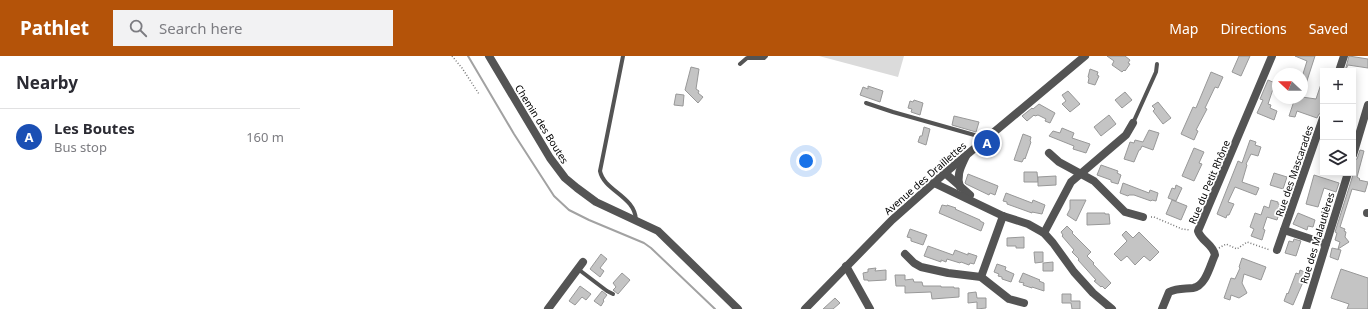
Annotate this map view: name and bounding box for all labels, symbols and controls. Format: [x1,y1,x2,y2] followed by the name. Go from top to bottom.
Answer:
[113,10,393,46] search box
[20,15,89,41] text: Pathlet
[127,17,149,39] icon: search
[159,18,243,38] text: Search here
[1169,19,1198,38] text: Map
[1220,19,1287,38] text: Directions
[1309,19,1348,38] text: Saved
[1272,68,1308,104] north arrow
[1320,68,1356,176] map controls
[1320,68,1356,104] button: +
[16,71,78,94] text: Nearby
[512,82,572,166] street label: Chemin des Boutes
[1320,104,1356,140] button: −
[54,118,135,138] text: Les Boutes
[1272,123,1316,219] street label: Rue des Mascarades
[25,128,34,146] text: A
[246,128,284,146] text: 160 m
[974,128,1000,158] pin: A
[54,138,107,156] text: Bus stop
[881,138,969,218] street label: Avenue des Draillettes
[1185,138,1233,226] street label: Rue du Petit Rhône
[1320,140,1356,176] button: layers
[796,151,816,171] your location
[1296,190,1338,286] street label: Rue des Malautières

